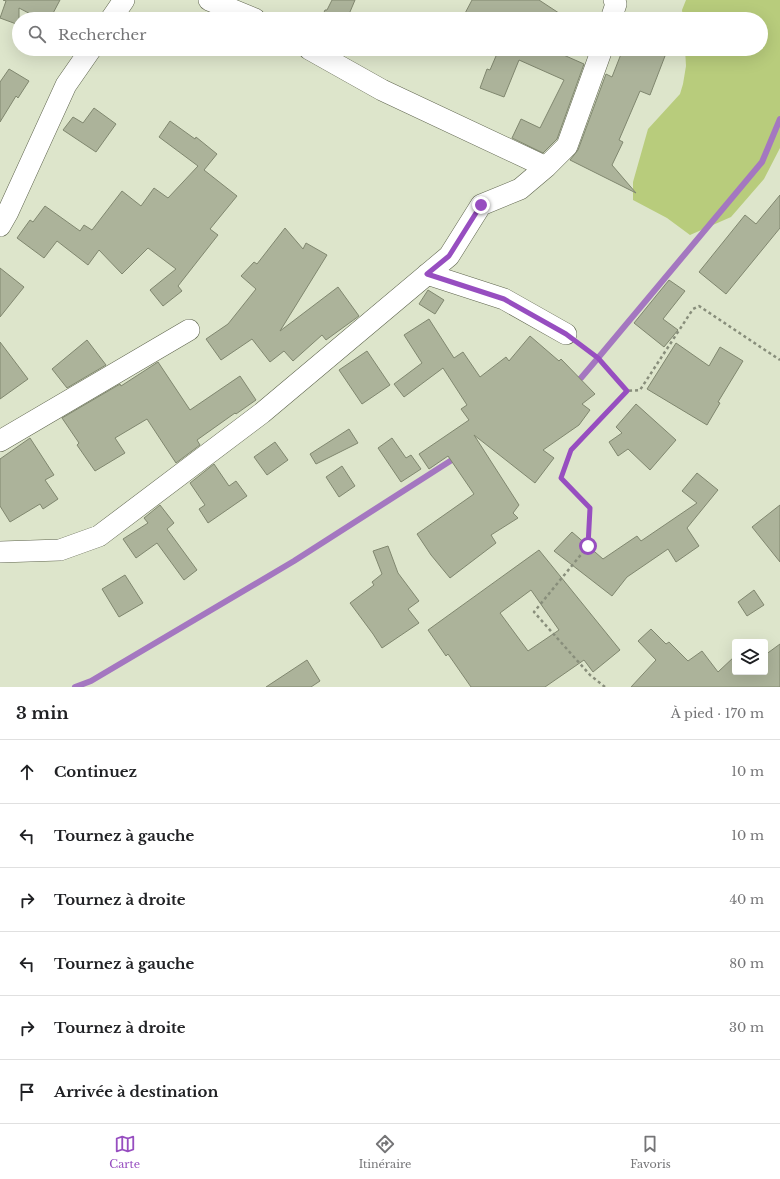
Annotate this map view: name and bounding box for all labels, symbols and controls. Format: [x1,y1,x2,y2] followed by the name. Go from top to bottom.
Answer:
[12,12,768,56] search box
[26,23,48,45] icon: search
[58,25,146,44] text: Rechercher
[472,196,490,214] route end
[579,537,597,555] route start
[732,639,768,675] map controls
[732,639,768,675] button: layers
[16,703,69,724] text: 3 min
[671,705,764,722] text: À pied · 170 m
[16,761,38,783] icon: ahead
[54,762,137,781] text: Continuez
[731,763,764,780] text: 10 m
[16,825,38,847] icon: left
[54,826,194,845] text: Tournez à gauche
[731,827,764,844] text: 10 m
[16,889,38,911] icon: right
[54,890,186,909] text: Tournez à droite
[729,891,764,908] text: 40 m
[16,953,38,975] icon: left
[54,954,194,973] text: Tournez à gauche
[729,955,764,972] text: 80 m
[16,1017,38,1039] icon: right
[54,1018,186,1037] text: Tournez à droite
[729,1019,764,1036] text: 30 m
[16,1081,38,1103] icon: arrive
[54,1082,218,1101] text: Arrivée à destination
[109,1133,140,1171] tab: Carte
[359,1133,411,1171] tab: Itinéraire
[630,1133,671,1171] tab: Favoris

